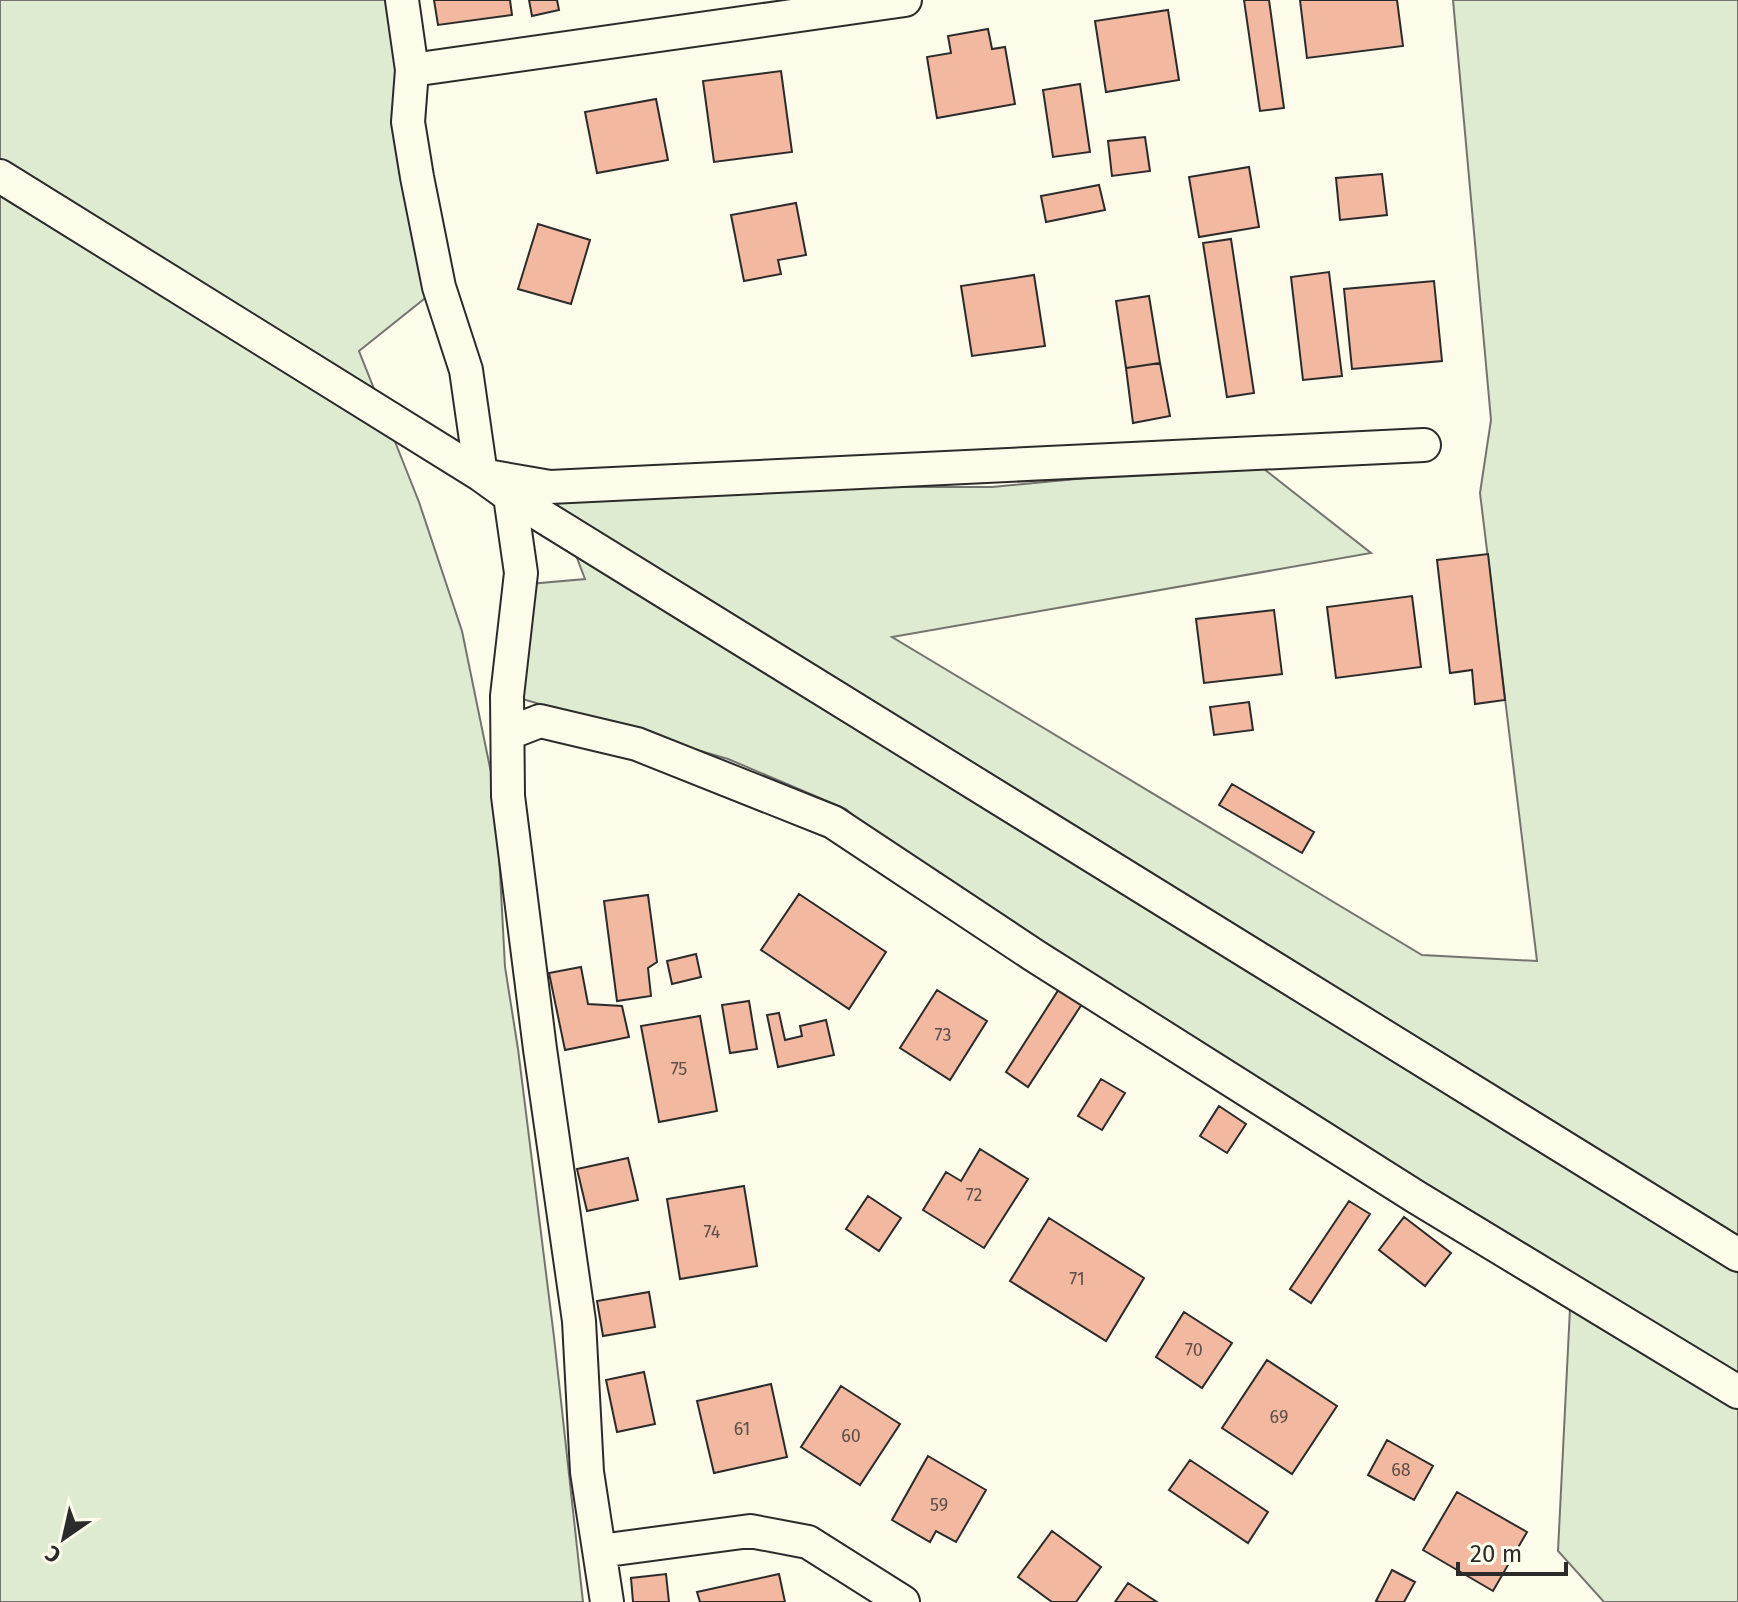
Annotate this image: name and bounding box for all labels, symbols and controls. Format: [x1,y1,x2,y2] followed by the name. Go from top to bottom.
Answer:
[935,1024,951,1046] house number: 73
[671,1058,687,1080] house number: 75
[966,1184,982,1206] house number: 72
[704,1221,721,1243] house number: 74
[1069,1268,1085,1290] house number: 71
[1185,1339,1203,1361] house number: 70
[1270,1406,1288,1428] house number: 69
[734,1418,750,1440] house number: 61
[841,1425,861,1447] house number: 60
[1391,1459,1411,1481] house number: 68
[930,1494,948,1516] house number: 59
[24,1498,104,1578] north arrow
[1458,1526,1566,1576] scale bar
[40,1539,66,1569] text: С
[1470,1540,1522,1568] text: 20 m

